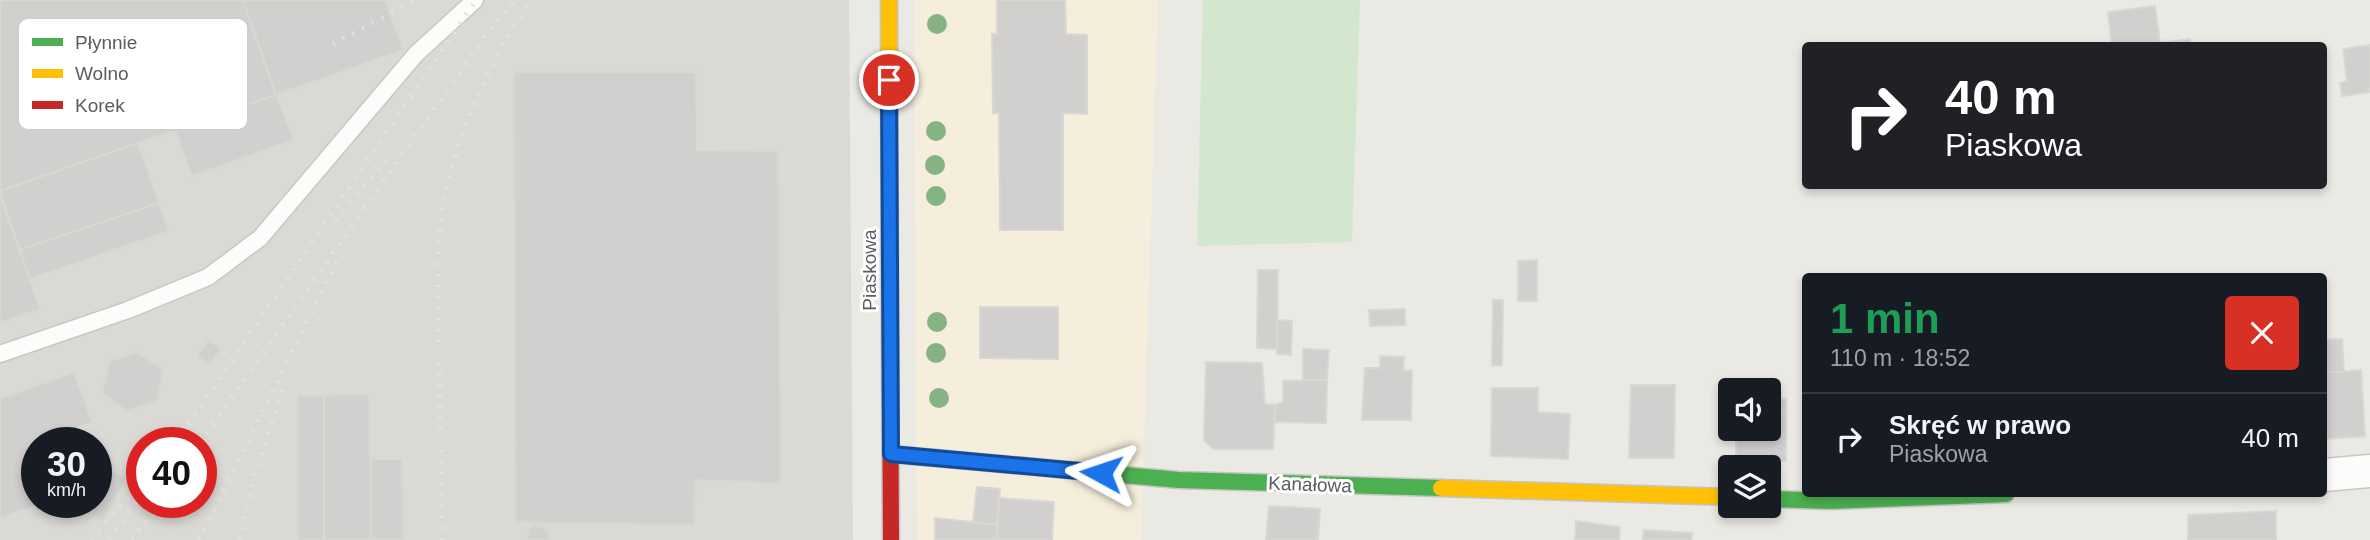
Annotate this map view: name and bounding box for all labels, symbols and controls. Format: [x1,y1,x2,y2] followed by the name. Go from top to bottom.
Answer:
[18,18,248,130] legend
[75,32,137,53] text: Płynnie
[859,50,919,110] pin
[870,61,908,99] icon: arrive
[75,63,129,84] text: Wolno
[1830,70,1921,161] icon: right
[1945,70,2057,124] text: 40 m
[75,95,125,116] text: Korek
[1945,127,2082,163] text: Piaskowa
[859,229,880,311] street label: Piaskowa
[1830,295,1940,342] text: 1 min
[2225,296,2299,370] button: close
[1830,345,1970,371] text: 110 m · 18:52
[1718,378,1781,518] map controls
[1718,378,1781,441] button: sound
[1889,410,2071,440] text: Skręć w prawo
[1830,420,1868,458] icon: right
[2241,423,2299,453] text: 40 m
[126,427,217,518] speed limit sign: 40
[1064,436,1138,510] position arrow
[1889,441,1987,467] text: Piaskowa
[47,444,86,483] text: 30
[1718,455,1781,518] button: layers
[1268,473,1352,496] street label: Kanałowa
[47,480,86,500] text: km/h

